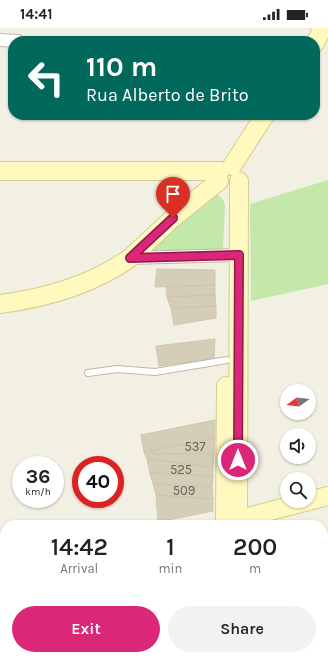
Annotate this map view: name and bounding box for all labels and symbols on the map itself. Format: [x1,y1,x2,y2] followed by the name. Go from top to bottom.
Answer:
[156,177,190,218] pin
[280,384,316,420] north arrow
[184,439,206,454] house number: 537
[217,439,259,481] position arrow
[72,456,124,508] speed limit sign: 40
[170,462,192,477] house number: 525
[173,483,195,498] house number: 509

